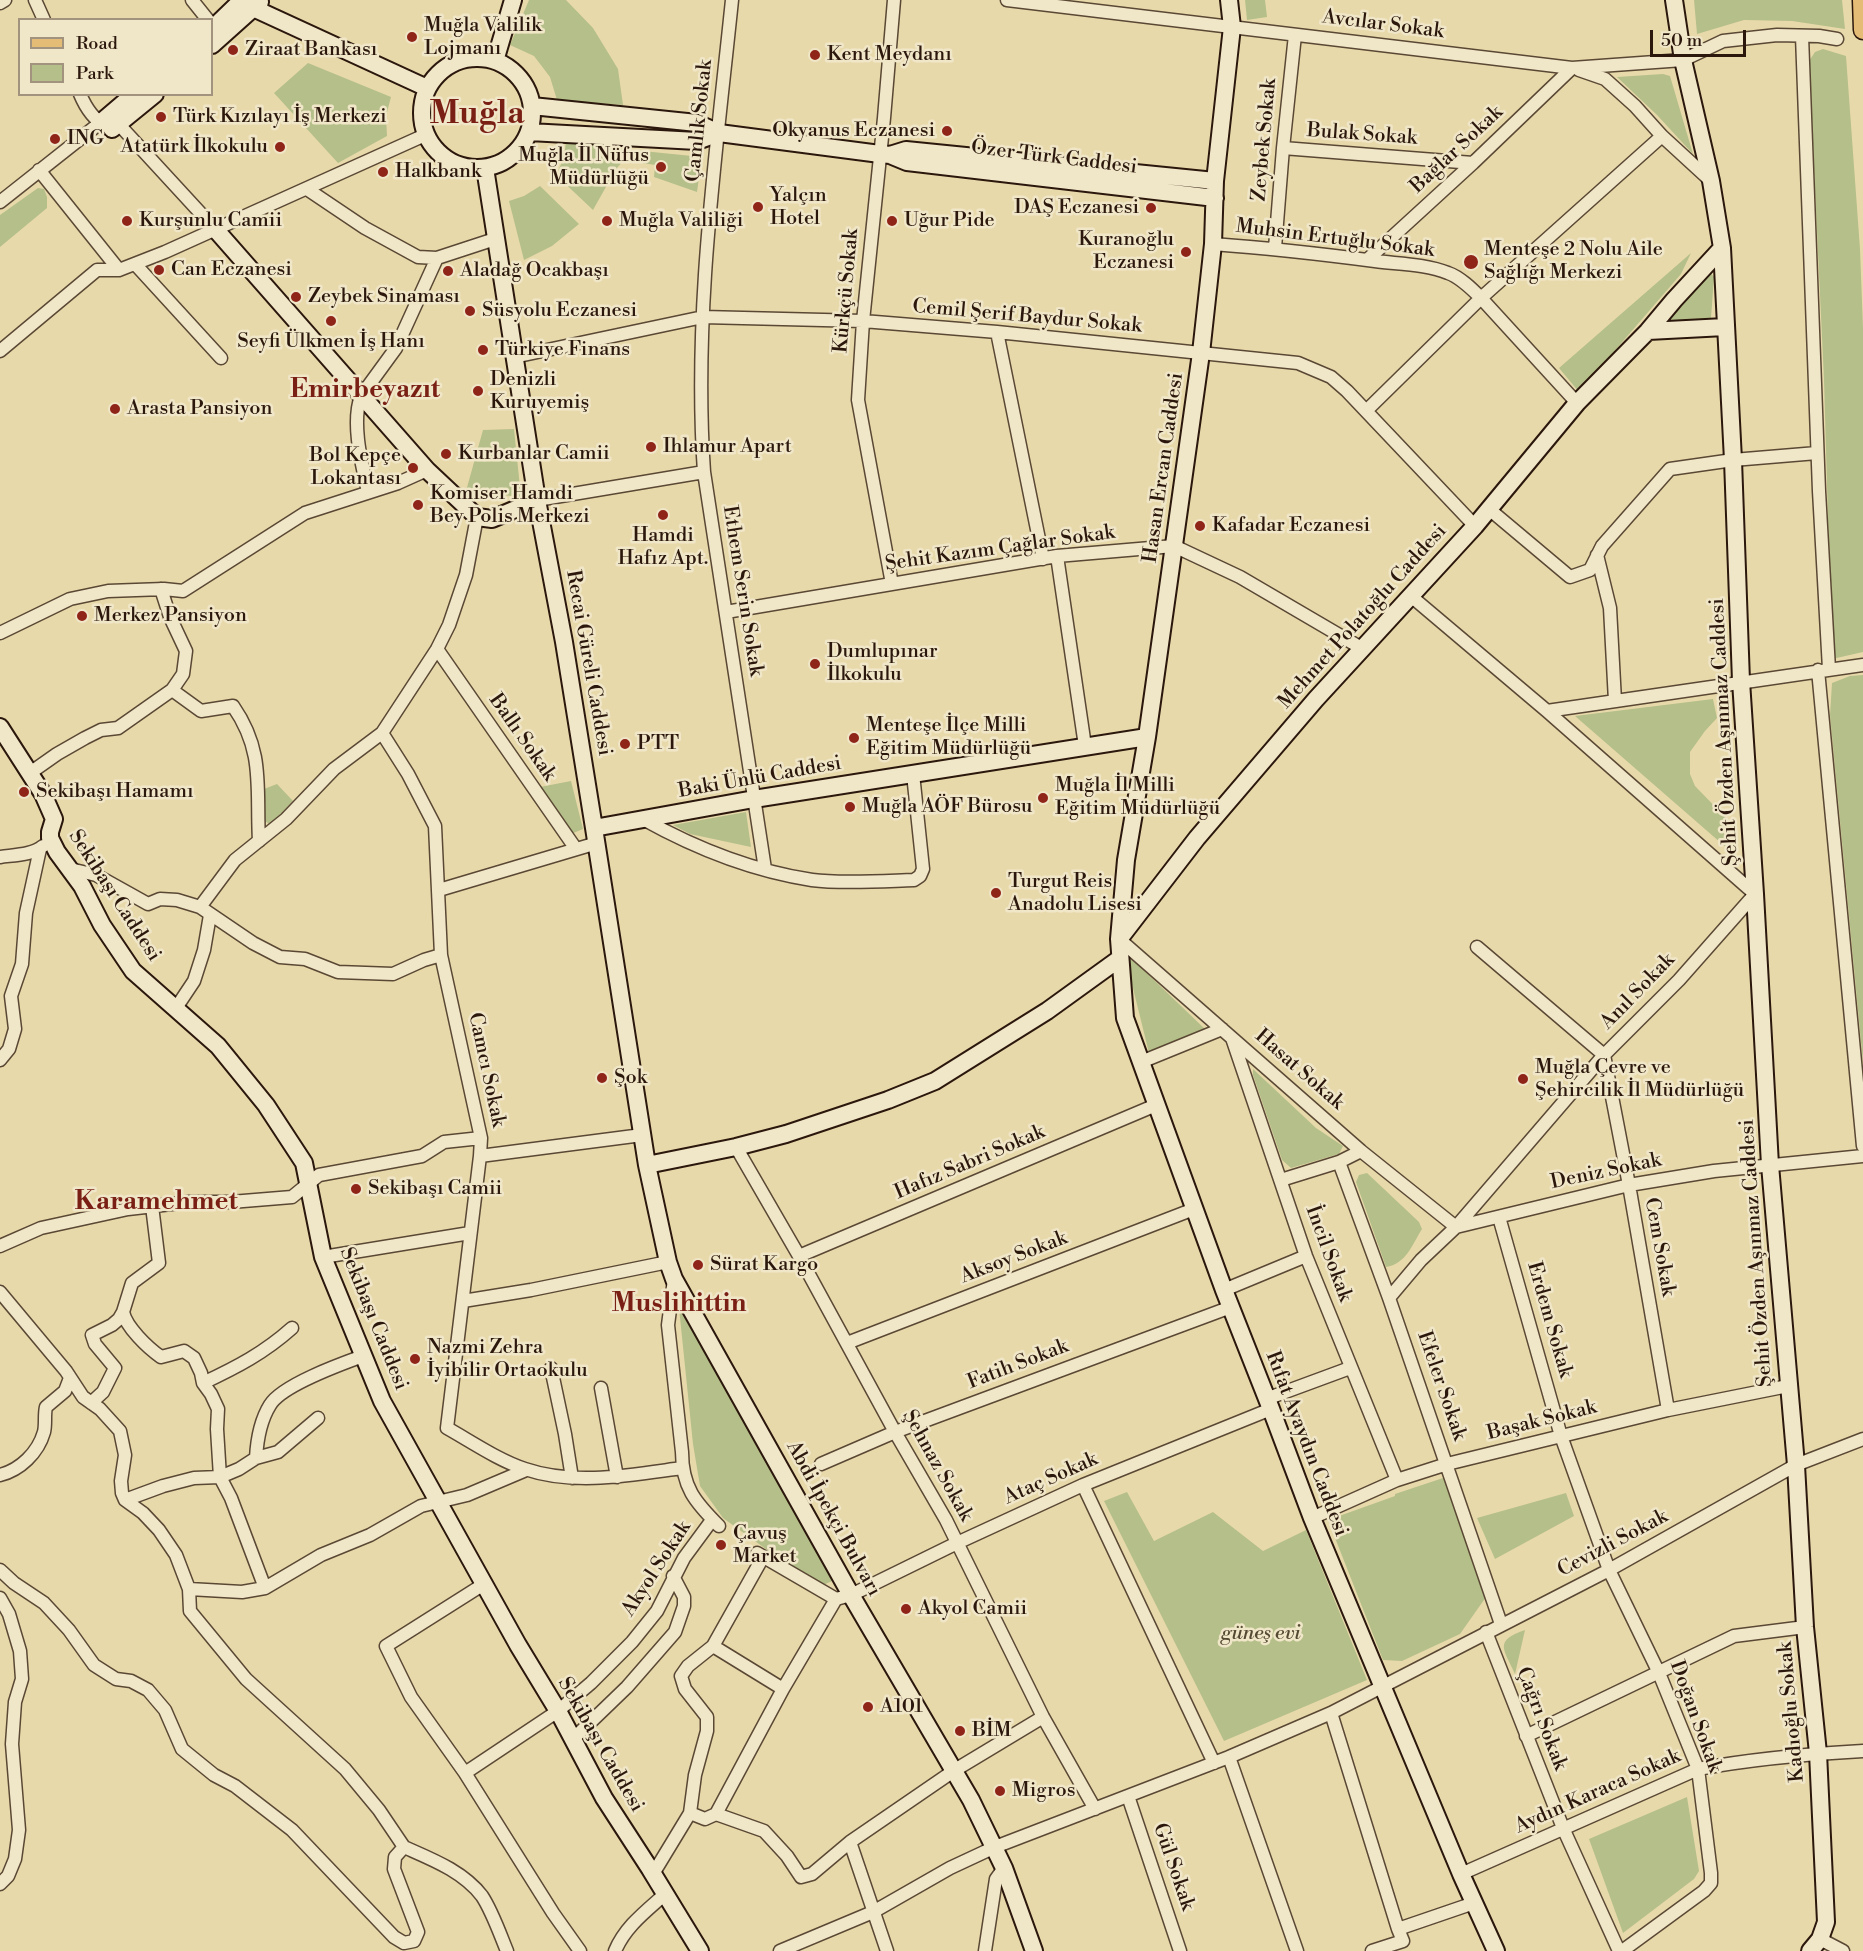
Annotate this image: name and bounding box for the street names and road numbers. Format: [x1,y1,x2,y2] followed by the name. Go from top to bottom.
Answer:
[1321,6,1445,44] street label: Avcılar Sokak
[682,59,718,183] street label: Çamlık Sokak
[1248,78,1282,202] street label: Zeybek Sokak
[1406,101,1508,199] street label: Bağlar Sokak
[1306,119,1418,151] street label: Bulak Sokak
[970,136,1138,180] street label: Özer Türk Caddesi
[1234,215,1436,263] street label: Muhsin Ertuğlu Sokak
[830,228,864,354] street label: Kürkçü Sokak
[911,295,1143,339] street label: Cemil Şerif Baydur Sokak
[1139,371,1189,565] street label: Hasan Ercan Caddesi
[717,504,767,678] street label: Ethem Serin Sokak
[1274,520,1452,714] street label: Mehmet Polatoğlu Caddesi
[884,521,1116,577] street label: Şehit Kazım Çağlar Sokak
[560,568,616,758] street label: Recai Güreli Caddesi
[1706,597,1744,867] street label: Şehit Özden Aşınmaz Caddesi
[483,690,561,786] street label: Ballı Sokak
[677,752,843,804] street label: Baki Ünlü Caddesi
[63,826,165,966] street label: Sekibaşı Caddesi
[1596,949,1680,1035] street label: Anıl Sokak
[462,1010,510,1130] street label: Camcı Sokak
[1249,1025,1349,1115] street label: Hasat Sokak
[1736,1118,1778,1388] street label: Şehit Özden Aşınmaz Caddesi
[891,1121,1049,1205] street label: Hafız Sabri Sokak
[1549,1149,1663,1195] street label: Deniz Sokak
[1639,1196,1679,1298] street label: Cem Sokak
[1300,1203,1356,1305] street label: İncil Sokak
[957,1227,1071,1289] street label: Aksoy Sokak
[333,1244,413,1394] street label: Sekibaşı Caddesi
[1521,1259,1577,1381] street label: Erdem Sokak
[1411,1328,1471,1444] street label: Efeler Sokak
[964,1335,1072,1395] street label: Fatih Sokak
[1260,1348,1352,1540] street label: Rıfat Ayaydın Caddesi
[1485,1396,1599,1446] street label: Başak Sokak
[897,1406,977,1526] street label: Şehnaz Sokak
[780,1437,886,1601] street label: Abdi İpekçi Bulvarı
[1001,1448,1101,1510] street label: Ataç Sokak
[1554,1505,1672,1583] street label: Cevizli Sokak
[617,1517,697,1621] street label: Akyol Sokak
[1774,1641,1810,1783] street label: Kadıoğlu Sokak
[1664,1658,1726,1776] street label: Doğan Sokak
[1510,1664,1572,1774] street label: Çağrı Sokak
[552,1673,648,1817] street label: Sekibaşı Caddesi
[1511,1745,1685,1839] street label: Aydın Karaca Sokak
[1147,1820,1199,1914] street label: Gül Sokak

